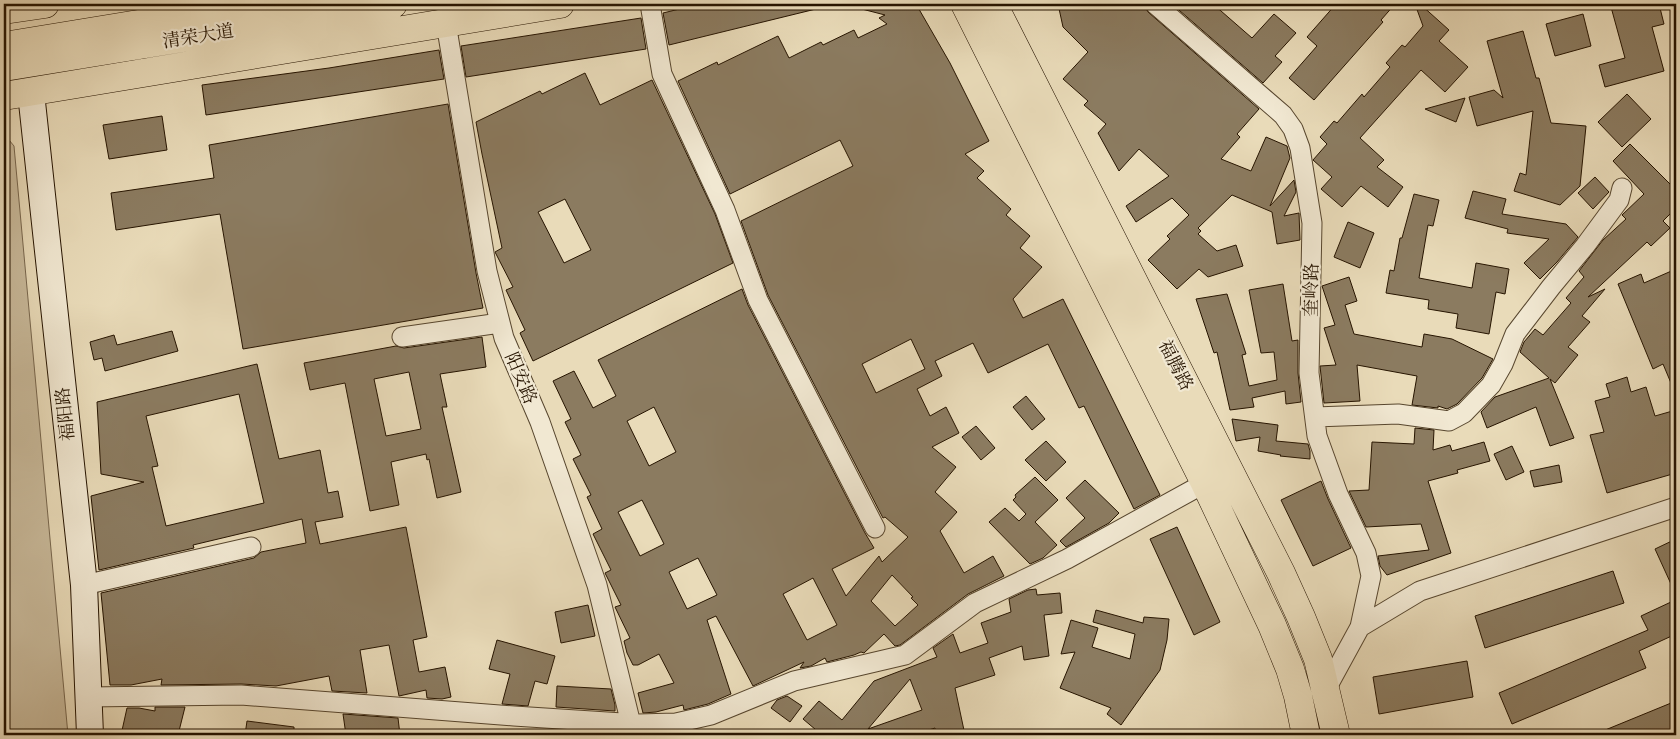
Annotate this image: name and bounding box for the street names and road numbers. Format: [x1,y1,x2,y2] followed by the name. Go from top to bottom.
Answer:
[161,20,235,53] street label: 清荣大道
[1300,263,1323,317] street label: 奎岭路
[1153,336,1198,395] street label: 福腾路
[499,349,542,408] street label: 阳安路
[51,386,80,442] street label: 福阳路

